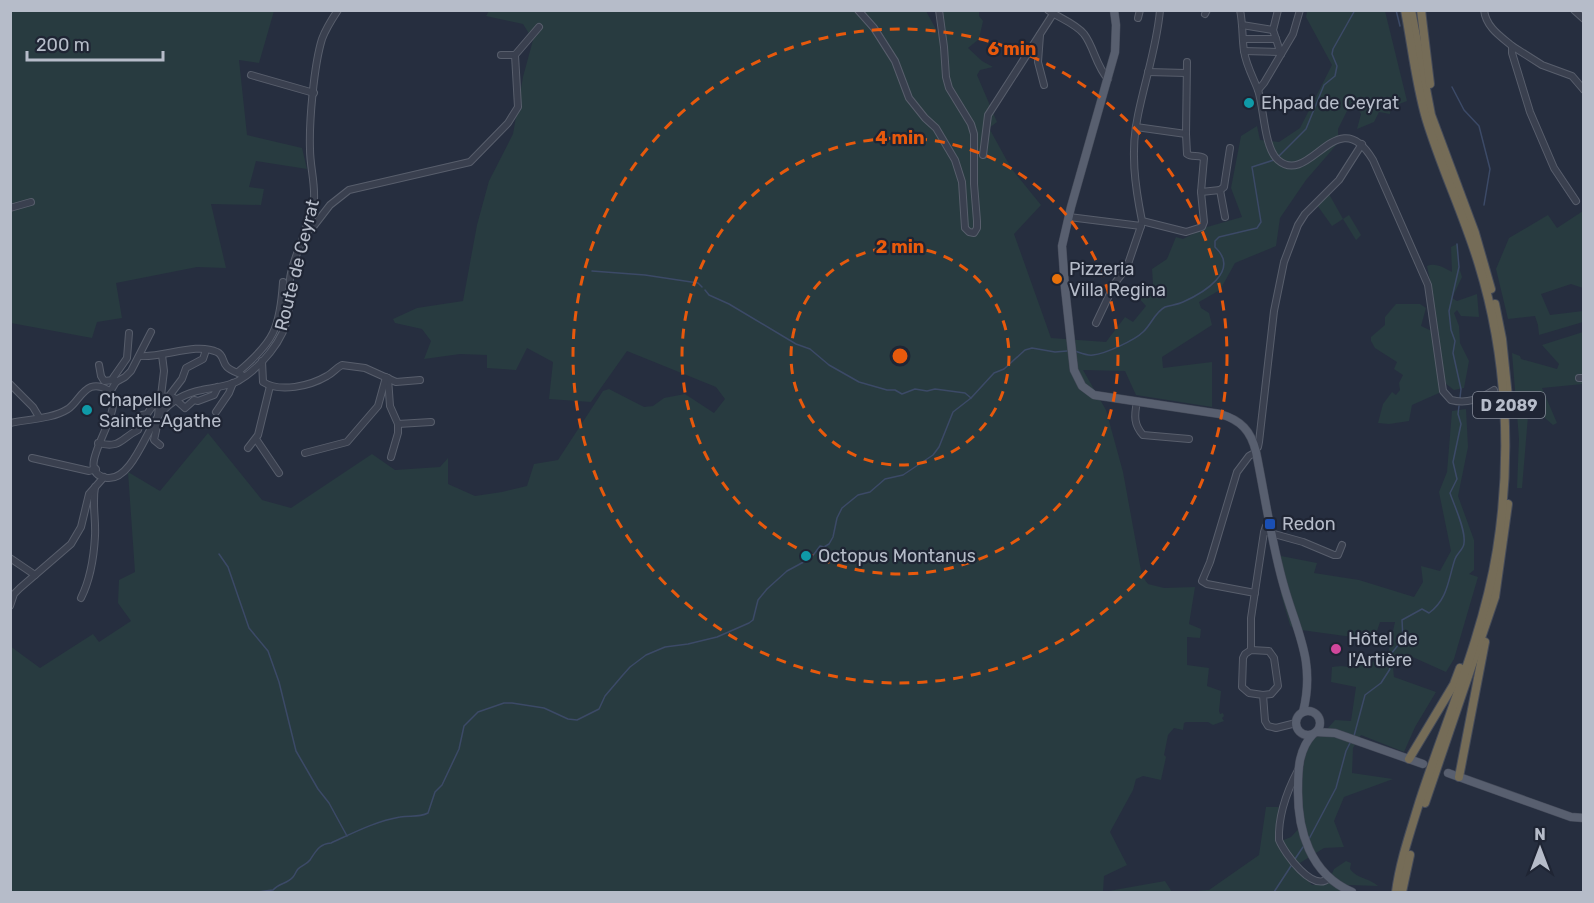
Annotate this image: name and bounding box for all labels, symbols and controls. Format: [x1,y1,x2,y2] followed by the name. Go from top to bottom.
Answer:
[27,24,164,62] scale bar
[36,34,90,56] text: 200 m
[988,38,1036,60] text: 6 min
[1261,92,1399,114] place label: Ehpad de Ceyrat
[1242,96,1256,110] marker: Ehpad de Ceyrat
[875,127,925,149] text: 4 min
[270,197,324,333] street label: Route de Ceyrat
[876,236,924,258] text: 2 min
[1069,258,1166,301] place label: Pizzeria Villa Regina
[1050,272,1064,286] marker: Pizzeria Villa Regina
[890,346,910,366] centre of rings
[99,389,221,432] place label: Chapelle Sainte-Agathe
[1473,392,1545,418] road number: D 2089
[80,403,94,417] marker: Chapelle Sainte-Agathe
[1282,513,1336,535] place label: Redon
[1263,517,1277,531] marker: Redon
[818,545,976,567] place label: Octopus Montanus
[799,549,813,563] marker: Octopus Montanus
[1348,628,1418,671] place label: Hôtel de l'Artière
[1329,642,1343,656] marker: Hôtel de l'Artière
[1510,819,1570,879] north arrow
[1534,825,1546,844] text: N

